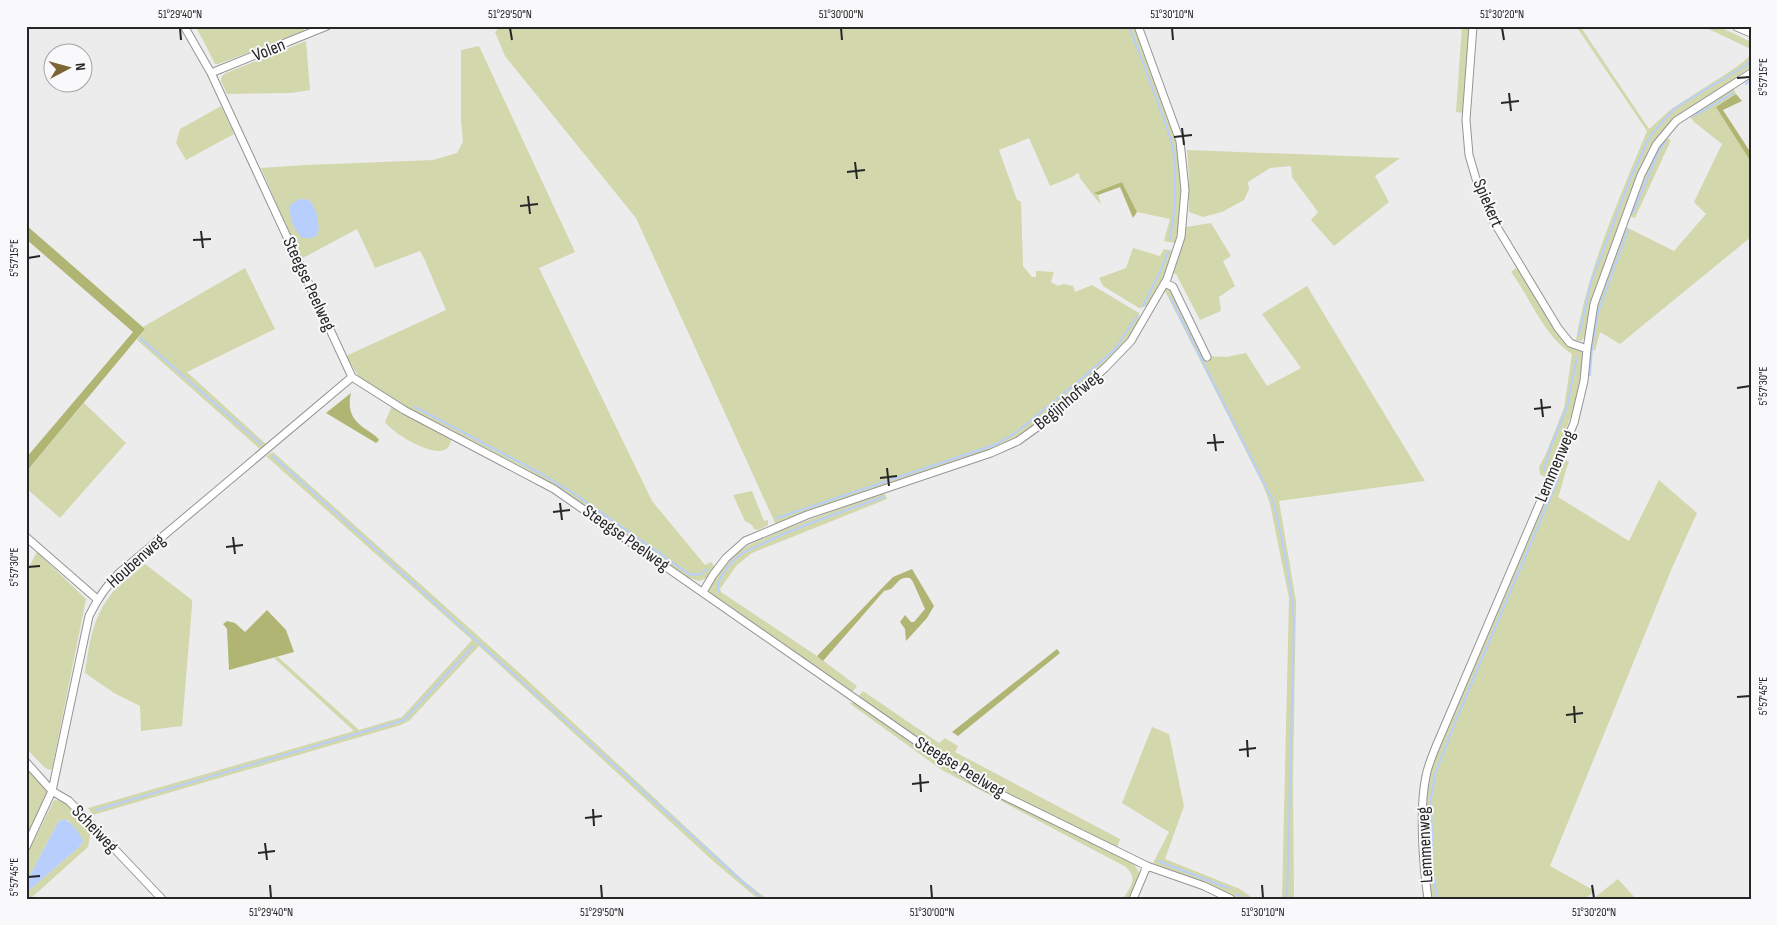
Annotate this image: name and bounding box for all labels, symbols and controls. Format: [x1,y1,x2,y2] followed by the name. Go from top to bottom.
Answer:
[158,7,202,22] text: 51°29'40"N
[488,7,532,22] text: 51°29'50"N
[819,7,863,22] text: 51°30'00"N
[1150,7,1194,22] text: 51°30'10"N
[1480,7,1524,22] text: 51°30'20"N
[250,34,288,66] street label: Volen
[42,42,92,92] north arrow
[1756,58,1771,96] text: 5°57'15"E
[72,62,89,71] text: N
[1468,176,1508,231] street label: Spiekert
[278,234,340,334] street label: Steegse Peelweg
[7,239,22,277] text: 5°57'15"E
[1030,366,1106,434] street label: Begijnhofweg
[1756,366,1771,406] text: 5°57'30"E
[1530,427,1580,505] street label: Lemmenweg
[579,500,673,576] street label: Steegse Peelweg
[103,529,169,593] street label: Houbenweg
[7,547,22,587] text: 5°57'30"E
[1756,677,1771,715] text: 5°57'45"E
[911,732,1009,802] street label: Steegse Peelweg
[67,801,123,857] street label: Scheiweg
[1413,806,1437,884] street label: Lemmenweg
[7,858,22,896] text: 5°57'45"E
[249,905,293,920] text: 51°29'40"N
[580,905,624,920] text: 51°29'50"N
[910,905,954,920] text: 51°30'00"N
[1241,905,1285,920] text: 51°30'10"N
[1572,905,1616,920] text: 51°30'20"N

